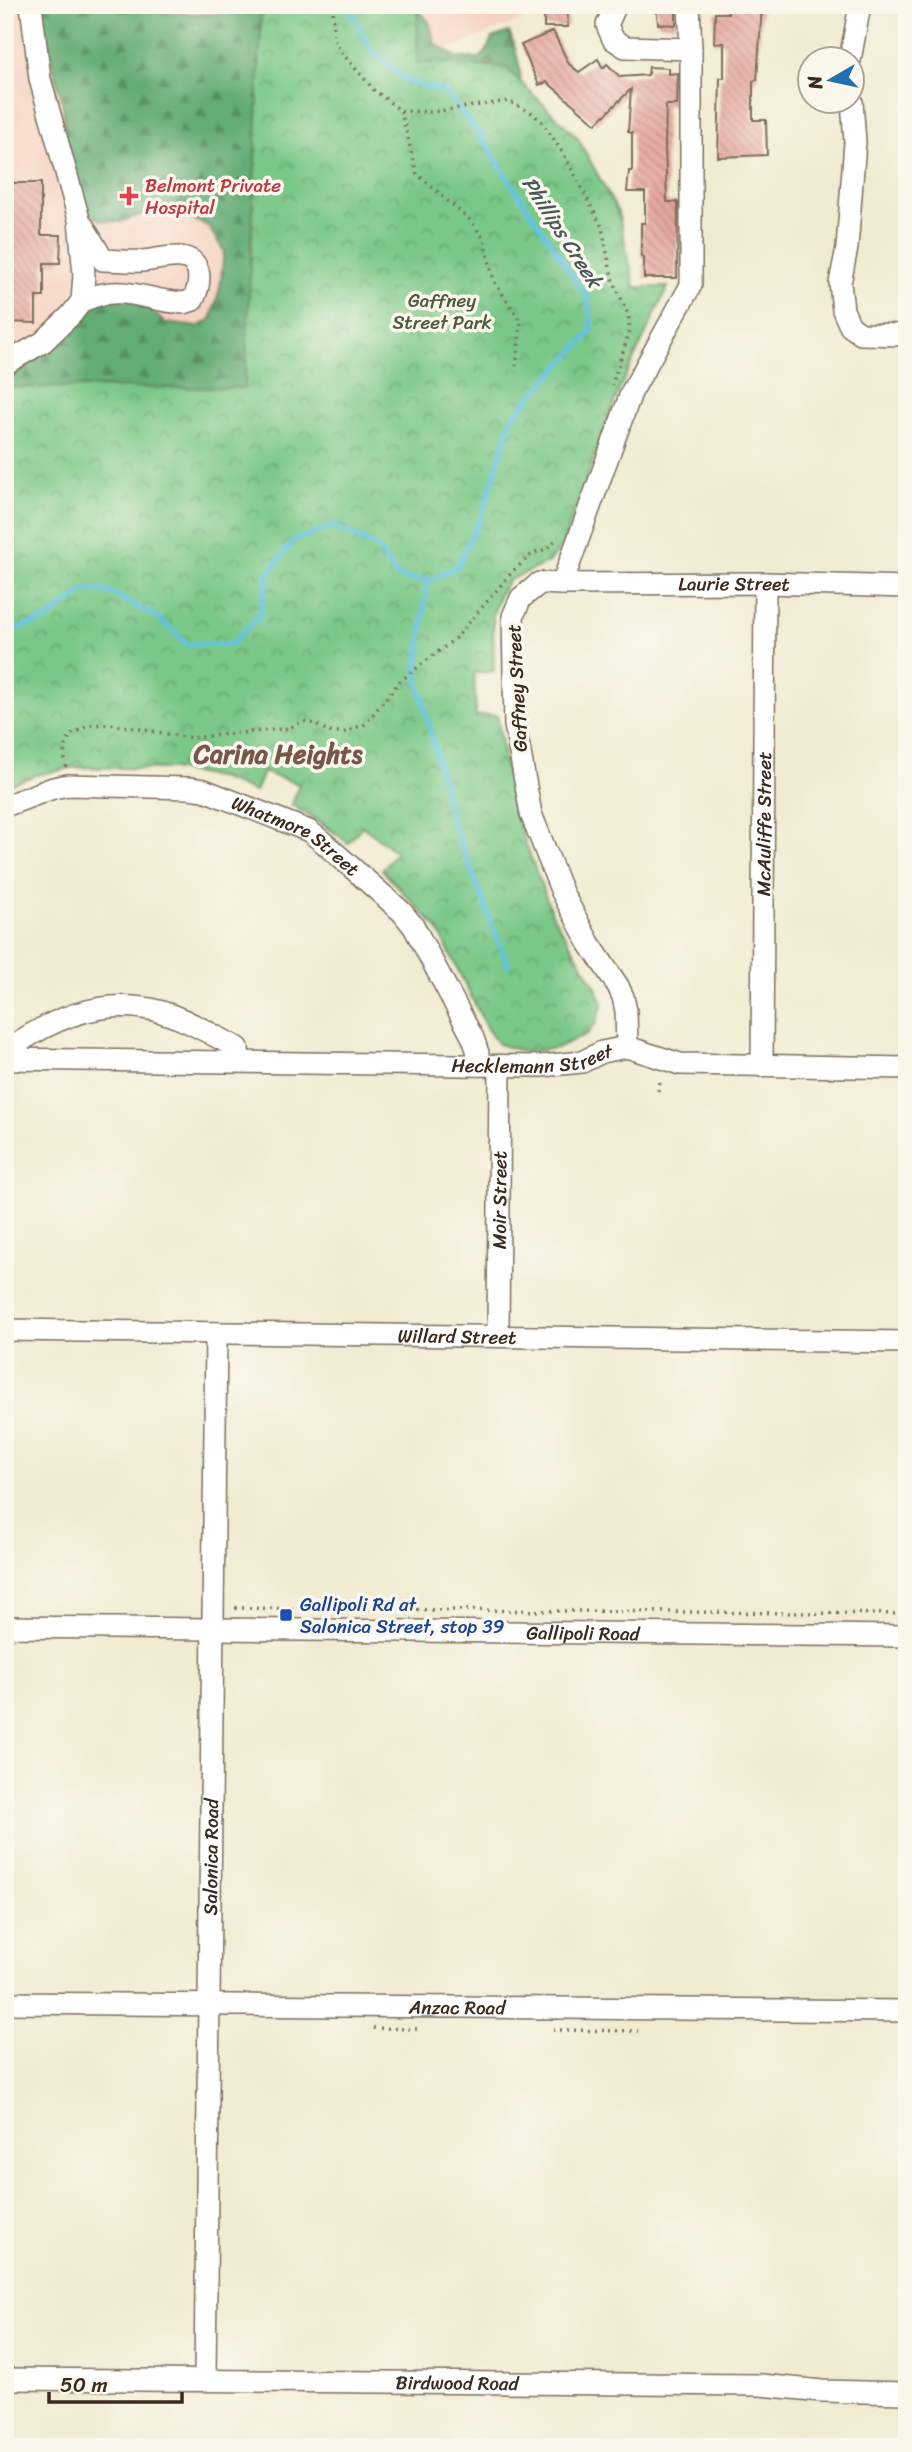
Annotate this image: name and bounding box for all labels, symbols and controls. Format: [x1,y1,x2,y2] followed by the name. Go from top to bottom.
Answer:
[796,46,866,116] north arrow
[797,73,832,93] text: N
[511,168,614,298] water label: Phillips Creek
[145,169,281,224] place label: Belmont Private Hospital
[119,186,139,206] marker: Belmont Private Hospital
[392,284,492,339] park label: Gaffney Street Park
[678,566,790,600] street label: Laurie Street
[497,623,537,753] street label: Gaffney Street
[193,731,364,777] district label: Carina Heights
[747,752,780,896] street label: McAuliffe Street
[227,786,368,884] street label: Whatmore Street
[451,1034,616,1083] street label: Hecklemann Street
[482,1151,516,1249] street label: Moir Street
[397,1319,517,1353] street label: Willard Street
[300,1588,504,1643] place label: Gallipoli Rd at Salonica Street, stop 39
[278,1607,294,1623] marker: Gallipoli Rd at Salonica Street, stop 39
[526,1616,641,1650] street label: Gallipoli Road
[193,1796,228,1916] street label: Salonica Road
[408,1990,507,2024] street label: Anzac Road
[49,2361,182,2405] scale bar
[60,2366,108,2404] text: 50 m
[395,2366,520,2400] street label: Birdwood Road

